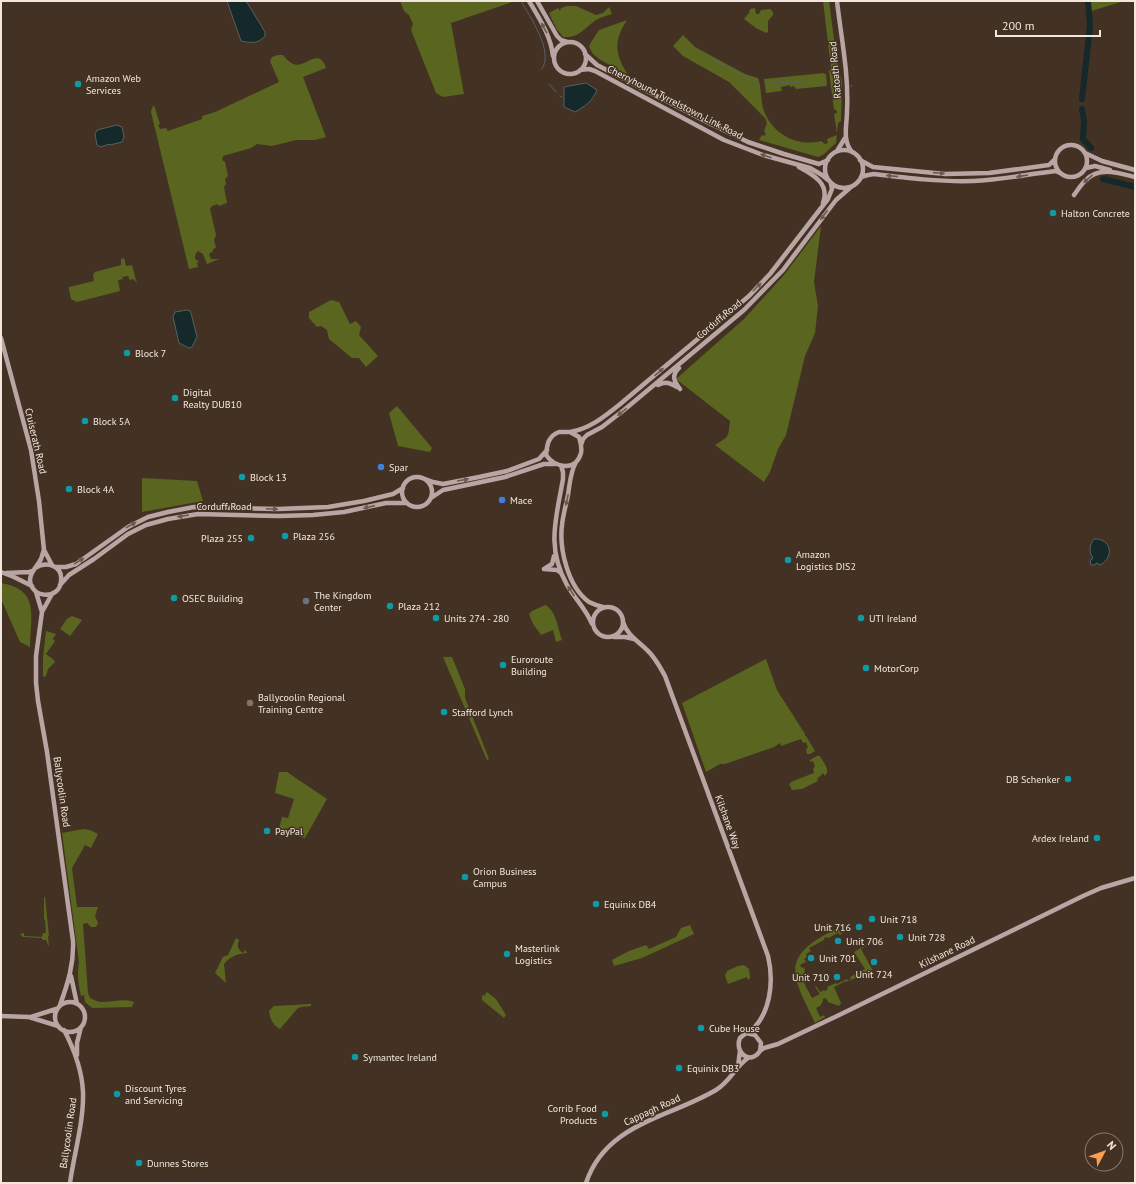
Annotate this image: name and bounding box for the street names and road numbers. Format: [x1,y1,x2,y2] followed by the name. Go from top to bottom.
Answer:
[826,41,844,99] street label: Ratoath Road
[605,62,745,142] street label: Cherryhound Tyrrelstown Link Road
[694,296,744,342] street label: Corduff Road
[22,407,50,475] street label: Cruiserath Road
[196,500,252,513] street label: Corduff Road
[51,756,73,828] street label: Ballycoolin Road
[712,793,744,851] street label: Kilshane Way
[917,933,977,971] street label: Kilshane Road
[622,1091,682,1129] street label: Cappagh Road
[57,1097,79,1169] street label: Ballycoolin Road

